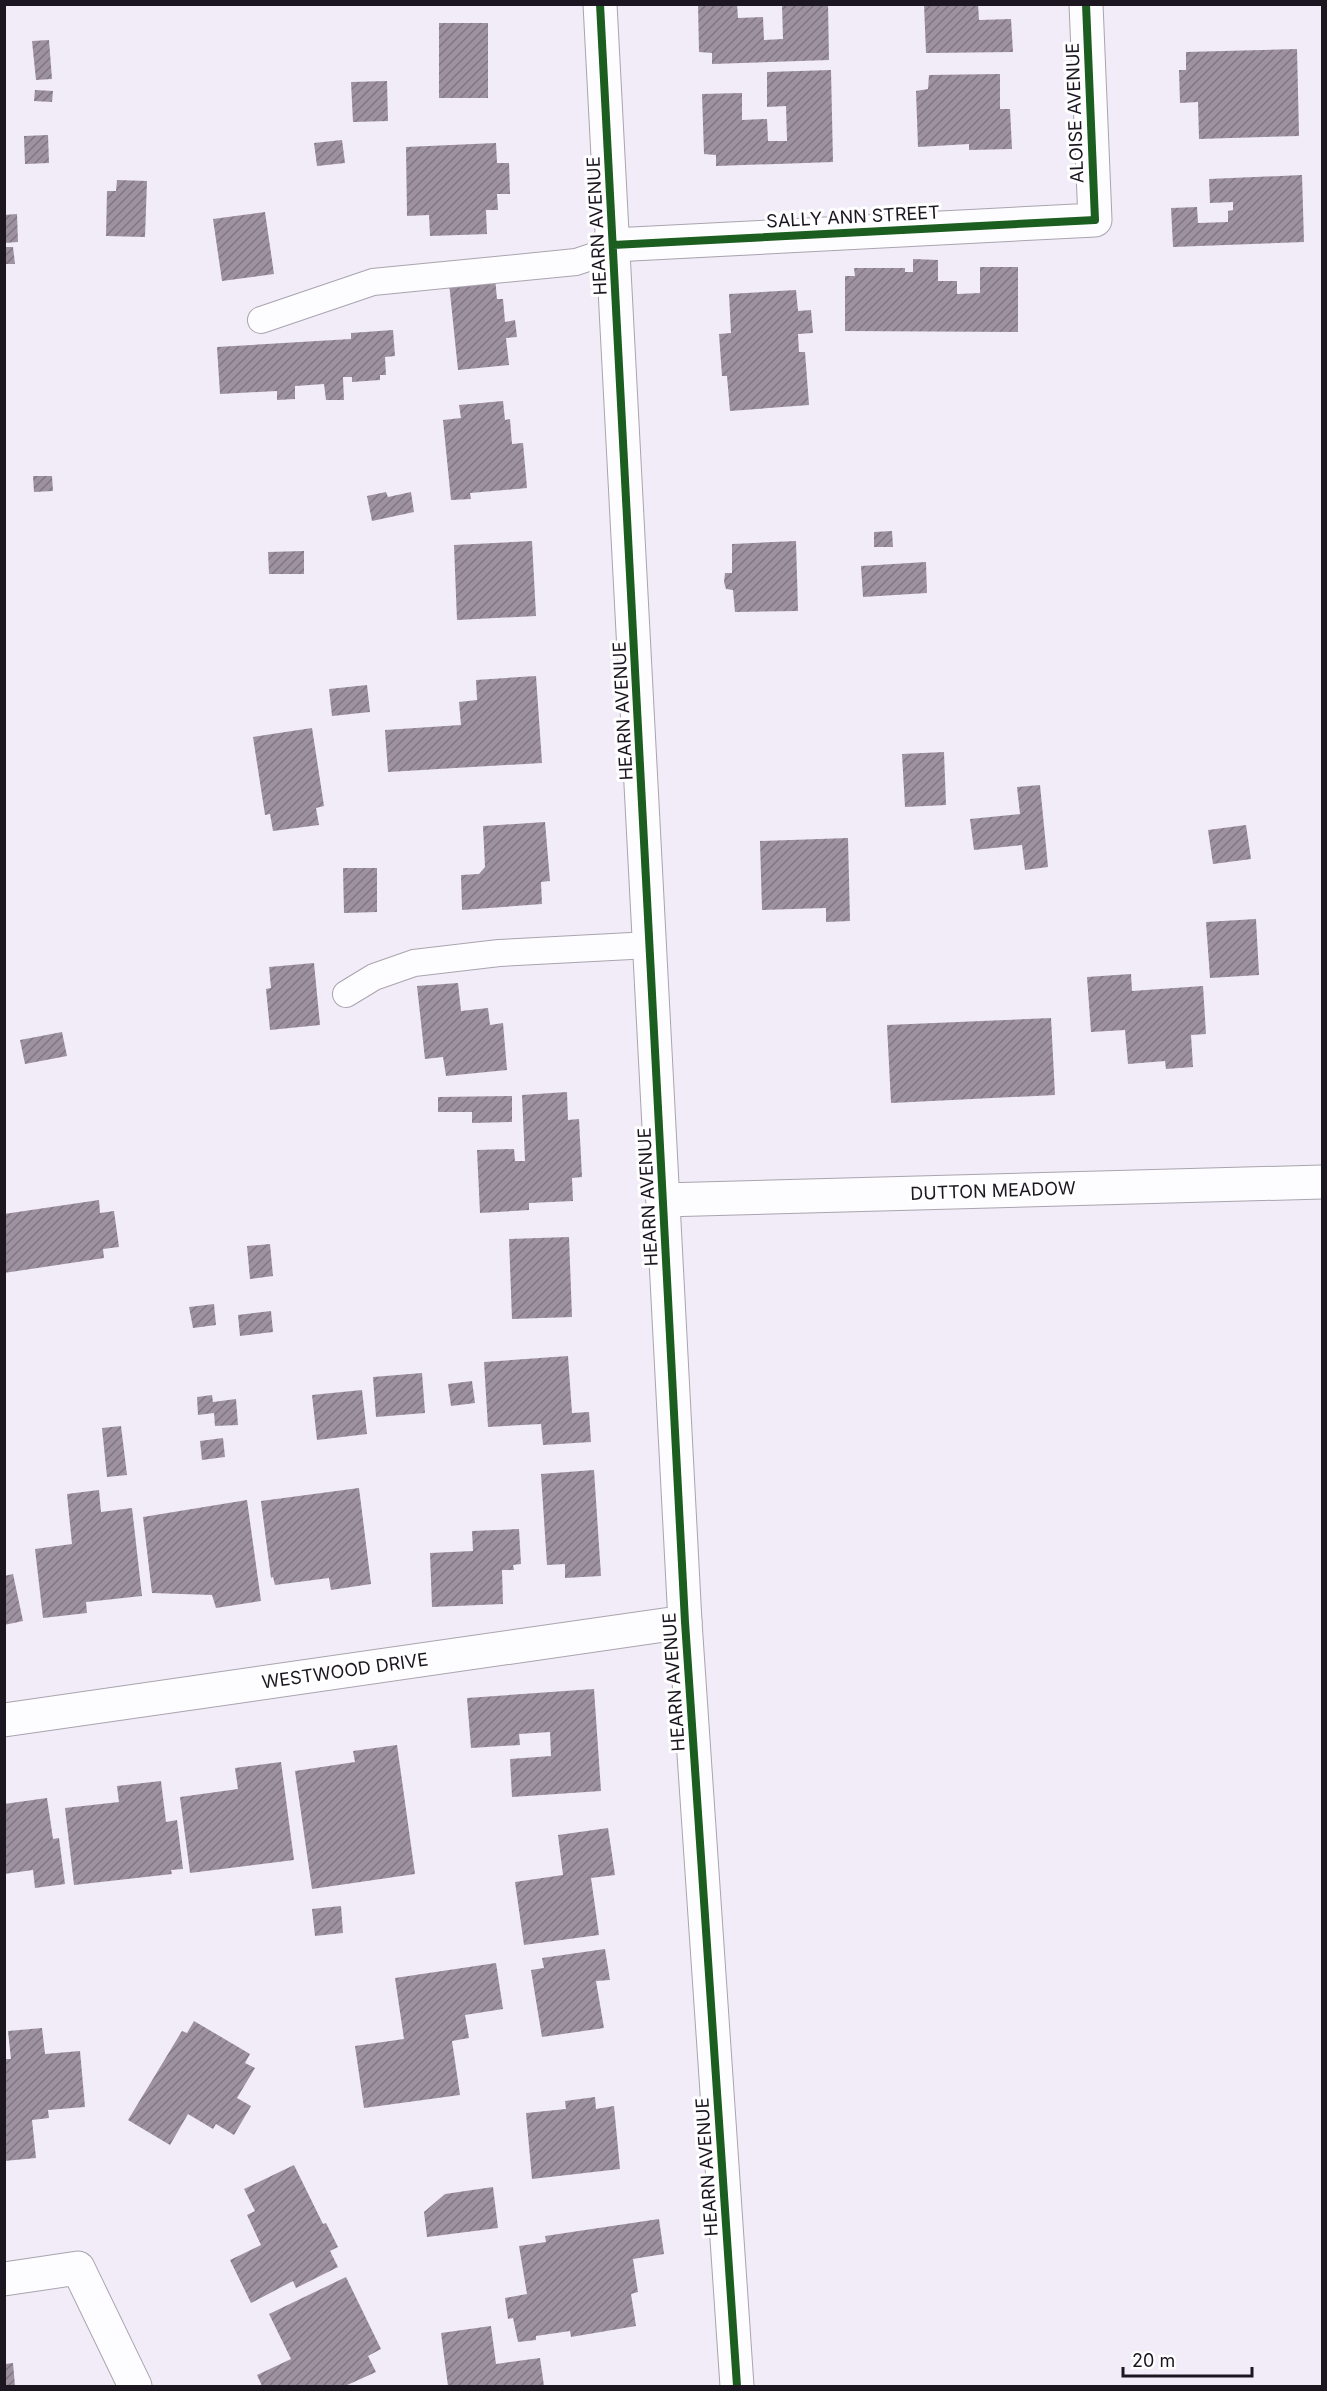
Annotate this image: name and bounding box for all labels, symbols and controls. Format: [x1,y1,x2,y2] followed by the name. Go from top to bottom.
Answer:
[1062,43,1087,184] street label: ALOISE AVENUE
[582,156,611,296] street label: HEARN AVENUE
[766,201,940,232] street label: SALLY ANN STREET
[608,641,637,781] street label: HEARN AVENUE
[633,1127,662,1267] street label: HEARN AVENUE
[910,1177,1076,1204] street label: DUTTON MEADOW
[658,1612,689,1752] street label: HEARN AVENUE
[260,1648,429,1693] street label: WESTWOOD DRIVE
[691,2097,722,2237] street label: HEARN AVENUE
[1123,2340,1252,2378] scale bar
[1132,2350,1175,2371] text: 20 m

